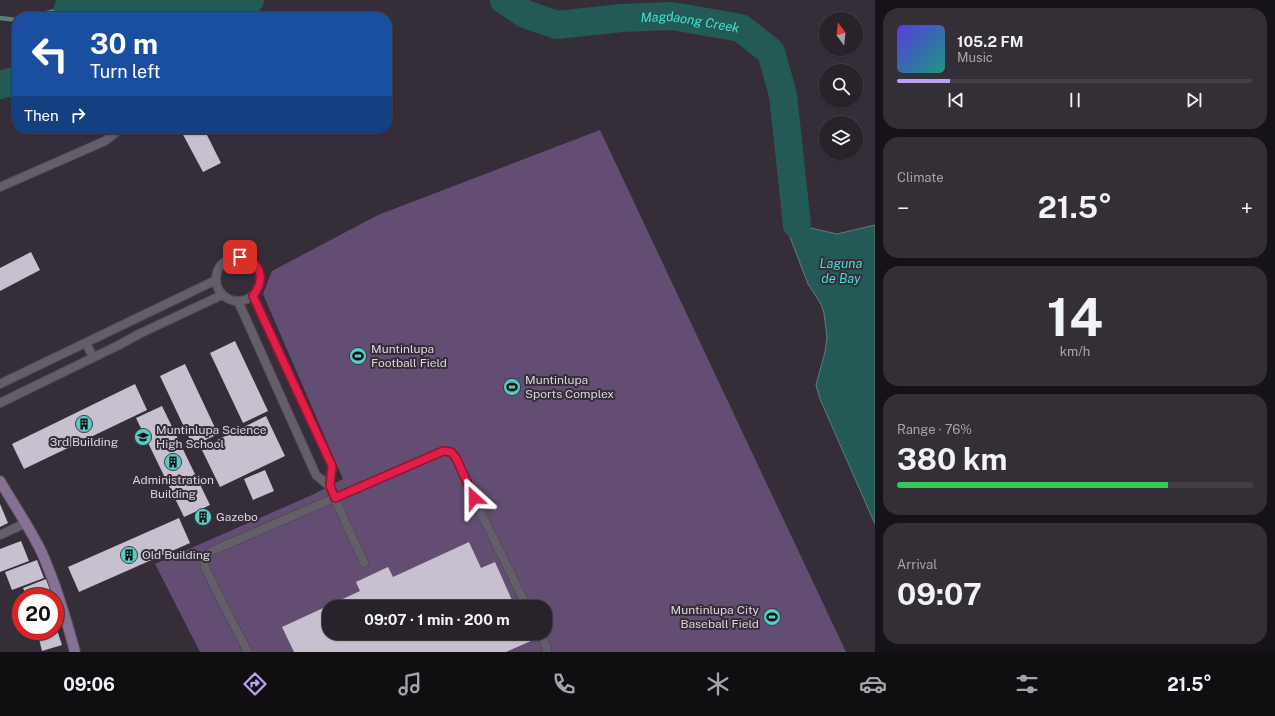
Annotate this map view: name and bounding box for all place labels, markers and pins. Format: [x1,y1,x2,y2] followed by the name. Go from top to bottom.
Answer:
[223,240,257,274] pin
[371,342,447,370] place label: Muntinlupa Football Field
[348,346,368,366] sports icon: Muntinlupa Football Field
[525,373,614,401] place label: Muntinlupa Sports Complex
[502,377,522,397] sports icon: Muntinlupa Sports Complex
[74,414,94,434] building icon: 3rd Building
[156,423,267,451] place label: Muntinlupa Science High School
[133,427,153,447] school or university icon: Muntinlupa Science High School
[50,435,118,449] place label: 3rd Building
[163,452,183,472] building icon: Administration Building
[132,473,214,501] place label: Administration Building
[193,507,213,527] building icon: Gazebo
[216,510,258,524] place label: Gazebo
[119,545,139,565] building icon: Old Building
[142,548,210,562] place label: Old Building
[671,603,760,631] place label: Muntinlupa City Baseball Field
[762,607,782,627] sports icon: Muntinlupa City Baseball Field

